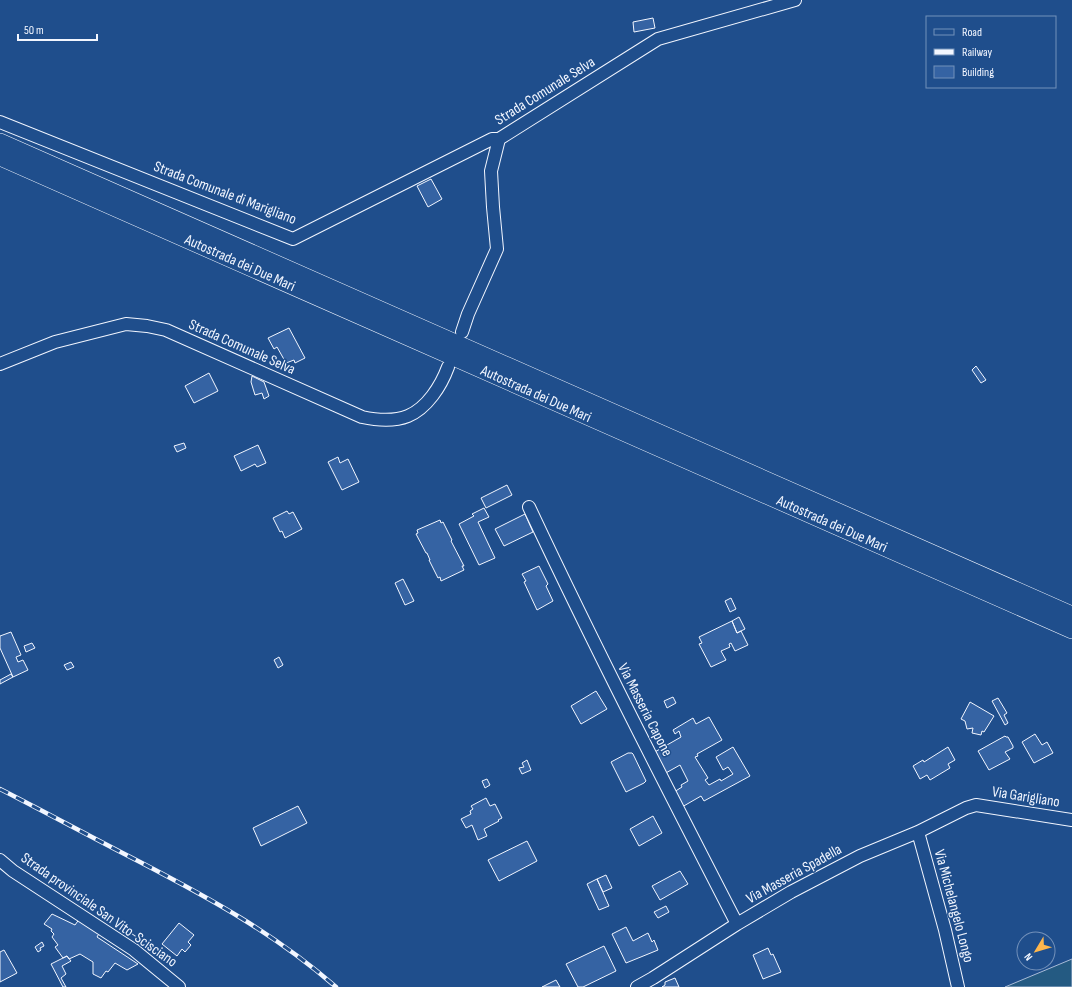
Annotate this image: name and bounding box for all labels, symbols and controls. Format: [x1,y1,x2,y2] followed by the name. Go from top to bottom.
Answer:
[18,16,97,42] scale bar
[926,16,1056,88] legend
[24,23,44,38] text: 50 m
[962,25,982,40] text: Road
[962,45,993,60] text: Railway
[491,52,599,129] street label: Strada Comunale Selva
[962,65,994,80] text: Building
[151,157,299,229] street label: Strada Comunale di Marigliano
[181,230,298,296] street label: Autostrada dei Due Mari
[186,315,298,379] street label: Strada Comunale Selva
[477,361,594,427] street label: Autostrada dei Due Mari
[773,491,890,557] street label: Autostrada dei Due Mari
[613,660,677,760] street label: Via Masseria Capone
[991,782,1061,812] street label: Via Garigliano
[743,840,845,908] street label: Via Masseria Spadella
[930,847,978,965] street label: Via Michelangelo Longo
[17,849,181,971] street label: Strada provinciale San Vito-Scisciano
[1016,931,1056,971] north arrow
[1022,950,1035,963] text: N

